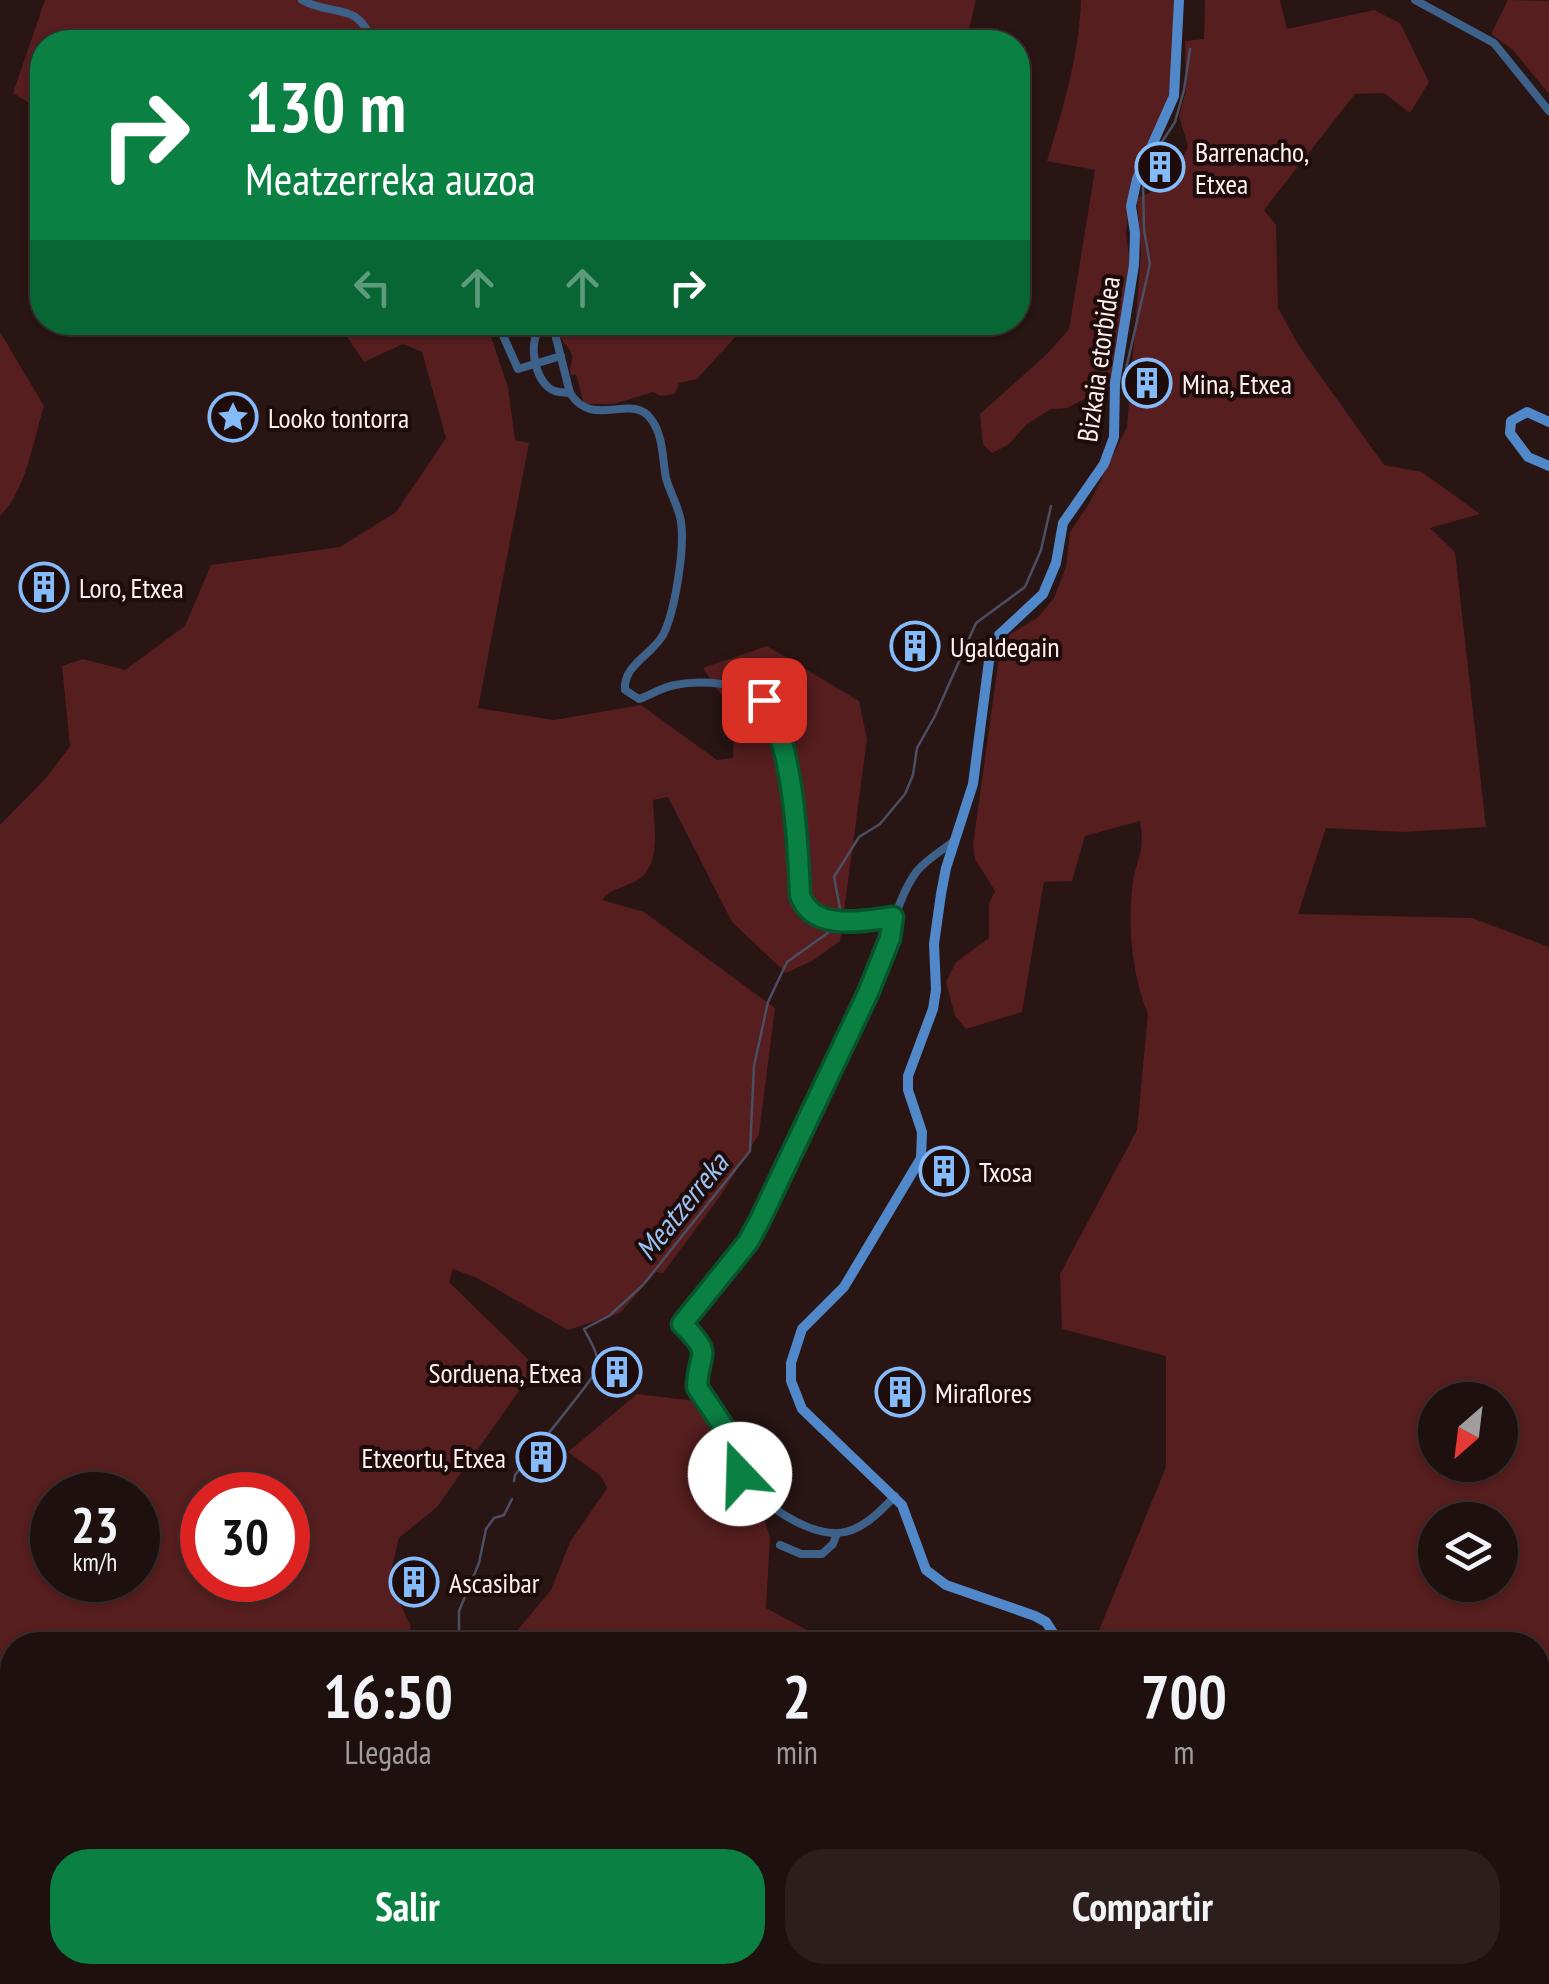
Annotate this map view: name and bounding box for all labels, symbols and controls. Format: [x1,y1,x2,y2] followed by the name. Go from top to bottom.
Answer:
[245,61,406,151] text: 130 m
[80,70,210,200] icon: right
[1195,133,1309,202] place label: Barrenacho, Etxea
[1134,141,1186,193] building icon: Barrenacho, Etxea
[245,149,536,207] text: Meatzerreka auzoa
[345,260,400,315] icon: left
[450,260,505,315] icon: ahead
[555,260,610,315] icon: ahead
[660,260,715,315] icon: right
[1068,274,1128,444] street label: Bizkaia etorbidea
[1121,357,1173,409] building icon: Mina, Etxea
[1182,365,1292,402] place label: Mina, Etxea
[207,391,259,443] place icon: Looko tontorra
[268,399,409,436] place label: Looko tontorra
[18,561,70,613] building icon: Loro, Etxea
[79,569,184,606] place label: Loro, Etxea
[889,620,941,672] building icon: Ugaldegain
[950,628,1060,665] place label: Ugaldegain
[722,658,807,743] pin
[737,673,792,728] icon: arrive
[626,1143,737,1268] water label: Meatzerreka
[918,1145,970,1197] building icon: Txosa
[979,1153,1032,1190] place label: Txosa
[591,1346,643,1398] building icon: Sorduena, Etxea
[428,1354,582,1391] place label: Sorduena, Etxea
[874,1366,926,1418] building icon: Miraflores
[935,1374,1032,1411] place label: Miraflores
[1418,1382,1518,1482] north arrow
[1418,1382,1518,1602] map controls
[688,1422,792,1526] position arrow
[515,1431,567,1483] building icon: Etxeortu, Etxea
[362,1439,506,1476] place label: Etxeortu, Etxea
[180,1472,310,1602] speed limit sign: 30
[71,1492,119,1557] text: 23
[1418,1502,1518,1602] button: layers
[73,1546,117,1578] text: km/h
[388,1556,440,1608] building icon: Ascasibar
[449,1564,540,1601] place label: Ascasibar
[323,1657,453,1735] text: 16:50
[783,1657,811,1735] text: 2
[1141,1657,1227,1735] text: 700
[344,1731,431,1773] text: Llegada
[776,1731,818,1773] text: min
[1173,1731,1194,1773] text: m
[50,1849,765,1964] button: Salir
[785,1849,1500,1964] button: Compartir

